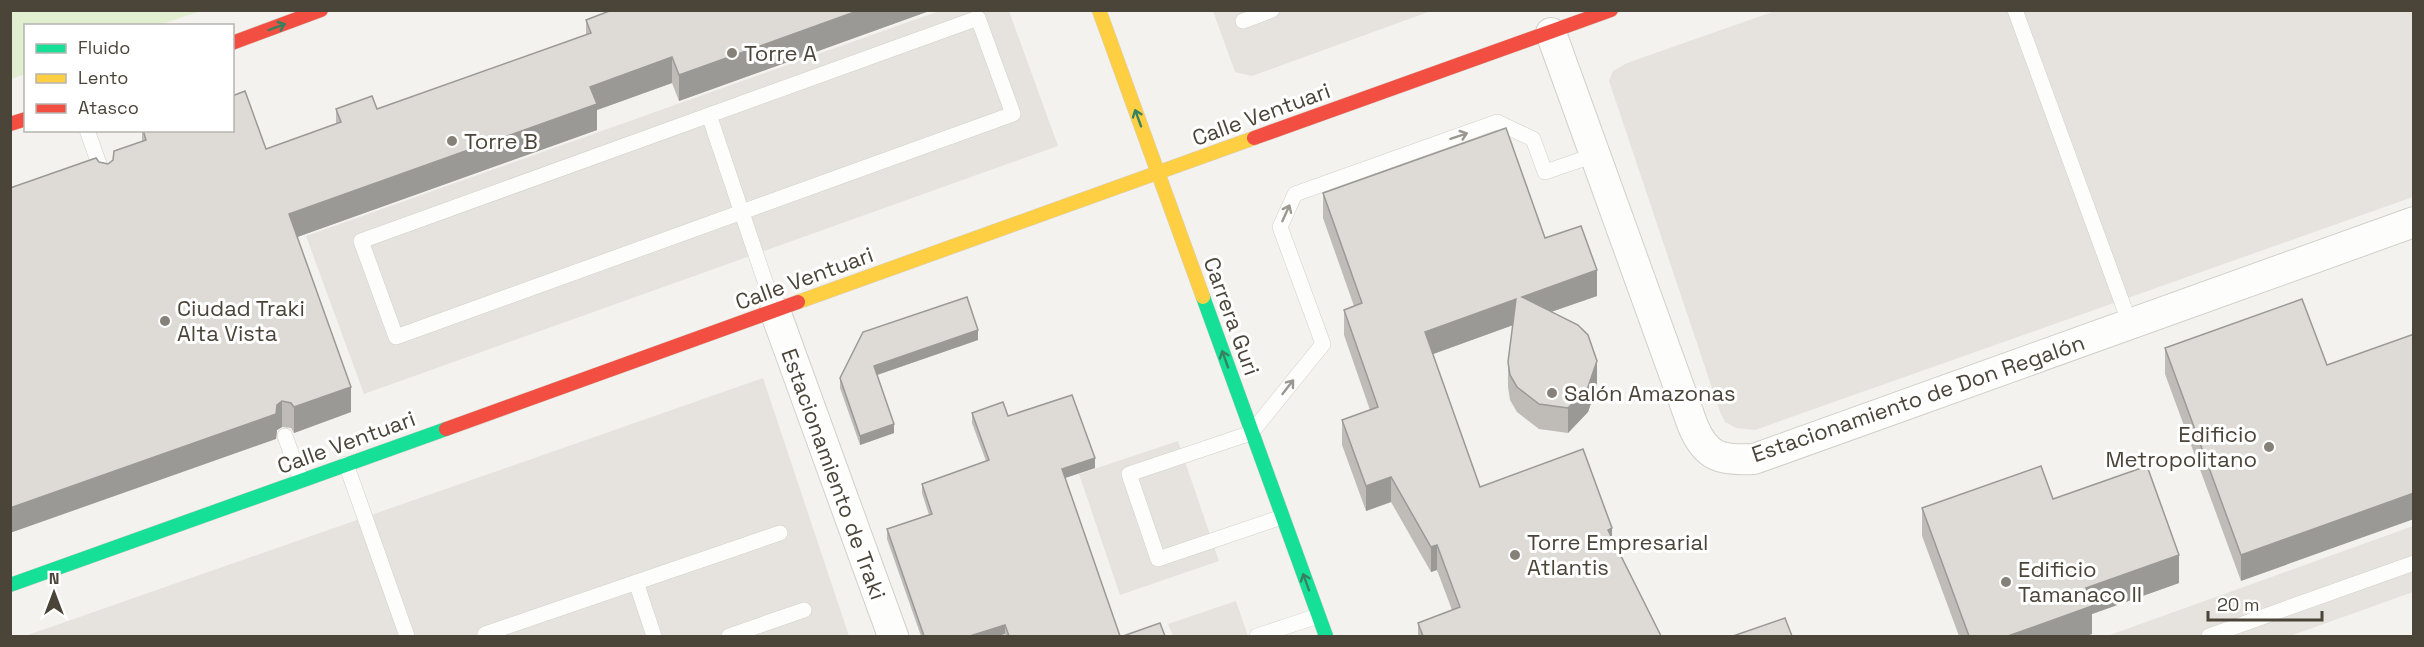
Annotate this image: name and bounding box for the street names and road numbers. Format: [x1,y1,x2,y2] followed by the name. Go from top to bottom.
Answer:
[1188,76,1334,152] street label: Calle Ventuari
[731,240,877,316] street label: Calle Ventuari
[1198,253,1266,379] street label: Carrera Guri
[1748,328,2088,468] street label: Estacionamiento de Don Regalón
[775,345,893,603] street label: Estacionamiento de Traki
[273,404,419,480] street label: Calle Ventuari

